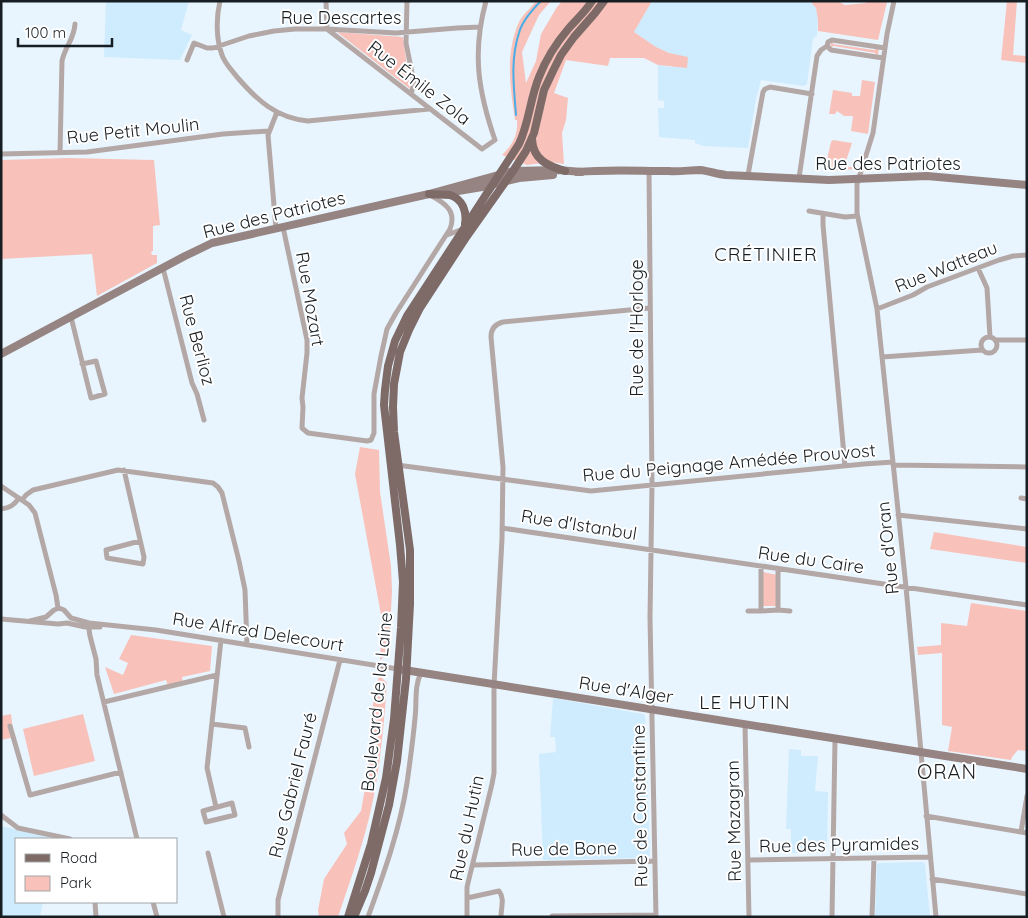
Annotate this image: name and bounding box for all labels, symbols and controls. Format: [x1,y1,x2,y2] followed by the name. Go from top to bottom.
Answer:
[281,6,401,29] street label: Rue Descartes
[18,15,111,47] scale bar
[25,23,66,42] text: 100 m
[363,35,475,130] street label: Rue Émile Zola
[65,112,200,149] street label: Rue Petit Moulin
[815,152,961,175] street label: Rue des Patriotes
[200,186,347,243] street label: Rue des Patriotes
[891,236,1001,298] street label: Rue Watteau
[714,242,818,266] district label: CRÉTINIER
[291,250,330,348] street label: Rue Mozart
[625,259,648,397] street label: Rue de l'Horloge
[174,292,221,388] street label: Rue Berlioz
[581,438,877,487] street label: Rue du Peignage Amédée Prouvost
[871,500,904,596] street label: Rue d'Oran
[519,504,639,545] street label: Rue d'Istanbul
[757,541,866,578] street label: Rue du Caire
[171,607,345,656] street label: Rue Alfred Delecourt
[356,611,397,793] street label: Boulevard de la Laine
[577,671,675,708] street label: Rue d'Alger
[699,690,791,714] district label: LE HUTIN
[263,710,322,860] street label: Rue Gabriel Fauré
[627,725,652,888] street label: Rue de Constantine
[917,759,977,784] district label: ORAN
[721,760,746,882] street label: Rue Mazagran
[444,773,489,883] street label: Rue du Hutin
[759,832,919,857] street label: Rue des Pyramides
[511,836,617,861] street label: Rue de Bone
[15,838,178,903] legend
[60,848,97,867] text: Road
[60,873,92,892] text: Park

